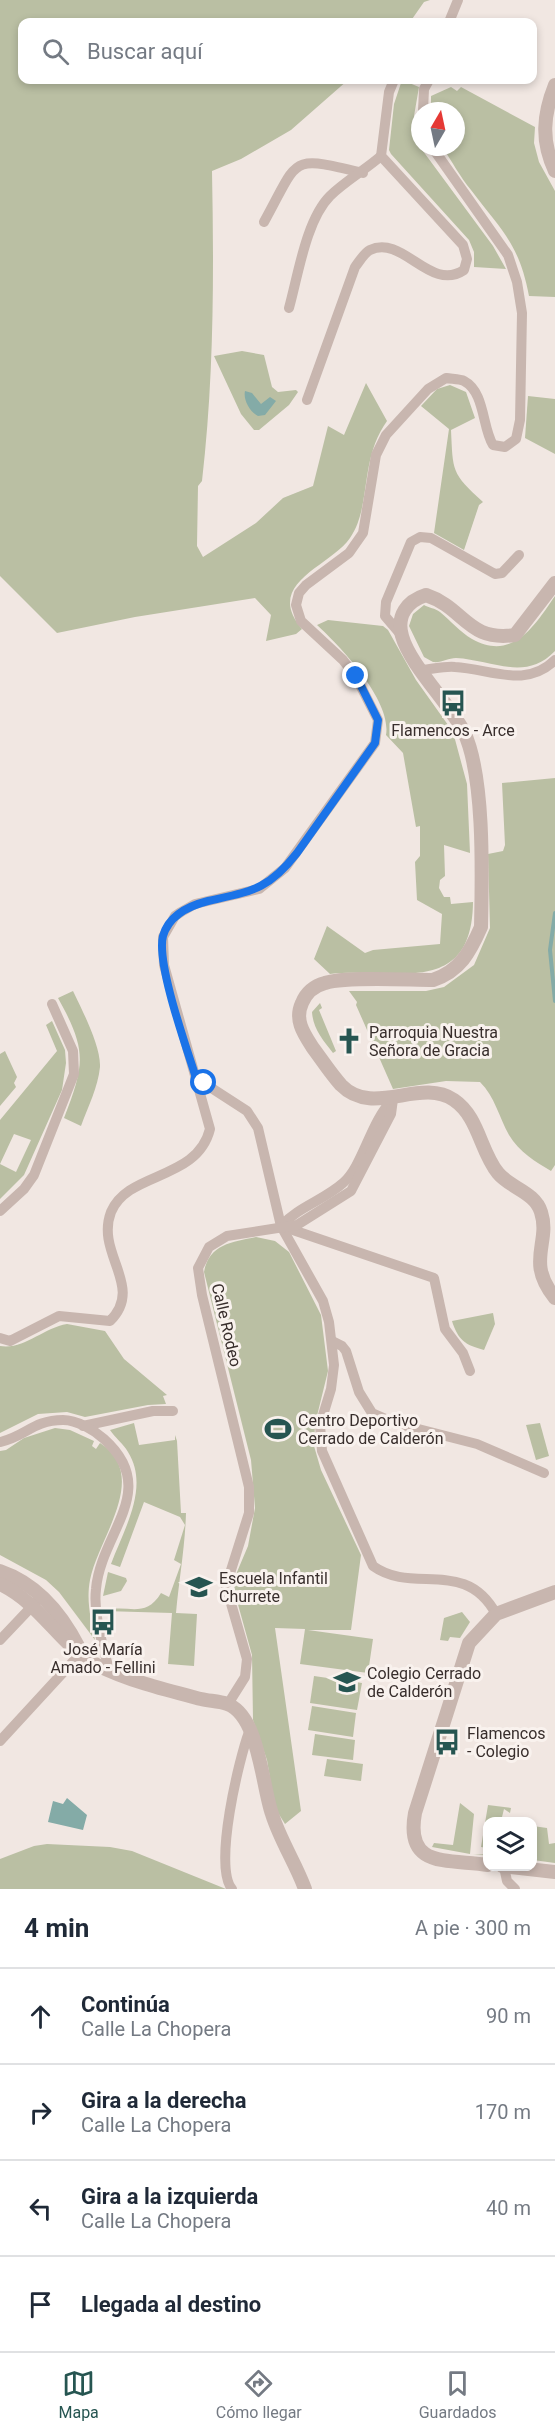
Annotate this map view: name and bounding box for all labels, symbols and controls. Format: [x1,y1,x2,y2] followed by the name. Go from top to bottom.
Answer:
[18,18,537,84] search box
[39,35,72,68] icon: search
[87,39,203,64] text: Buscar aquí
[411,102,465,156] north arrow
[342,662,368,688] route end
[438,688,468,718] bus stop icon: Flamencos - Arce
[391,721,515,740] place label: Flamencos - Arce
[369,1023,498,1060] place label: Parroquia Nuestra Señora de Gracia
[334,1026,364,1056] church icon: Parroquia Nuestra Señora de Gracia
[190,1069,216,1095] route start
[208,1282,245,1369] street label: Calle Rodeo
[298,1411,443,1448] place label: Centro Deportivo Cerrado de Calderón
[263,1414,293,1444] sports icon: Centro Deportivo Cerrado de Calderón
[219,1569,328,1606] place label: Escuela Infantil Churrete
[184,1572,214,1602] school or university icon: Escuela Infantil Churrete
[88,1607,118,1637] bus stop icon: José María Amado - Fellini
[50,1640,156,1677] place label: José María Amado - Fellini
[367,1664,481,1701] place label: Colegio Cerrado de Calderón
[332,1667,362,1697] school or university icon: Colegio Cerrado de Calderón
[467,1724,546,1761] place label: Flamencos - Colegio
[432,1727,462,1757] bus stop icon: Flamencos - Colegio
[483,1817,537,1871] map controls
[483,1817,537,1871] button: layers
[24,1913,89,1943] text: 4 min
[415,1916,531,1940] text: A pie · 300 m
[81,1992,170,2017] text: Continúa
[24,2000,57,2033] icon: ahead
[486,2004,531,2028] text: 90 m
[81,2017,231,2041] text: Calle La Chopera
[81,2088,247,2113] text: Gira a la derecha
[24,2096,57,2129] icon: right
[475,2100,531,2124] text: 170 m
[81,2113,231,2137] text: Calle La Chopera
[81,2184,258,2209] text: Gira a la izquierda
[24,2192,57,2225] icon: left
[486,2196,531,2220] text: 40 m
[81,2209,231,2233] text: Calle La Chopera
[24,2288,57,2321] icon: arrive
[81,2292,261,2317] text: Llegada al destino
[58,2367,99,2422] tab: Mapa
[216,2367,302,2422] tab: Cómo llegar
[419,2367,497,2422] tab: Guardados

